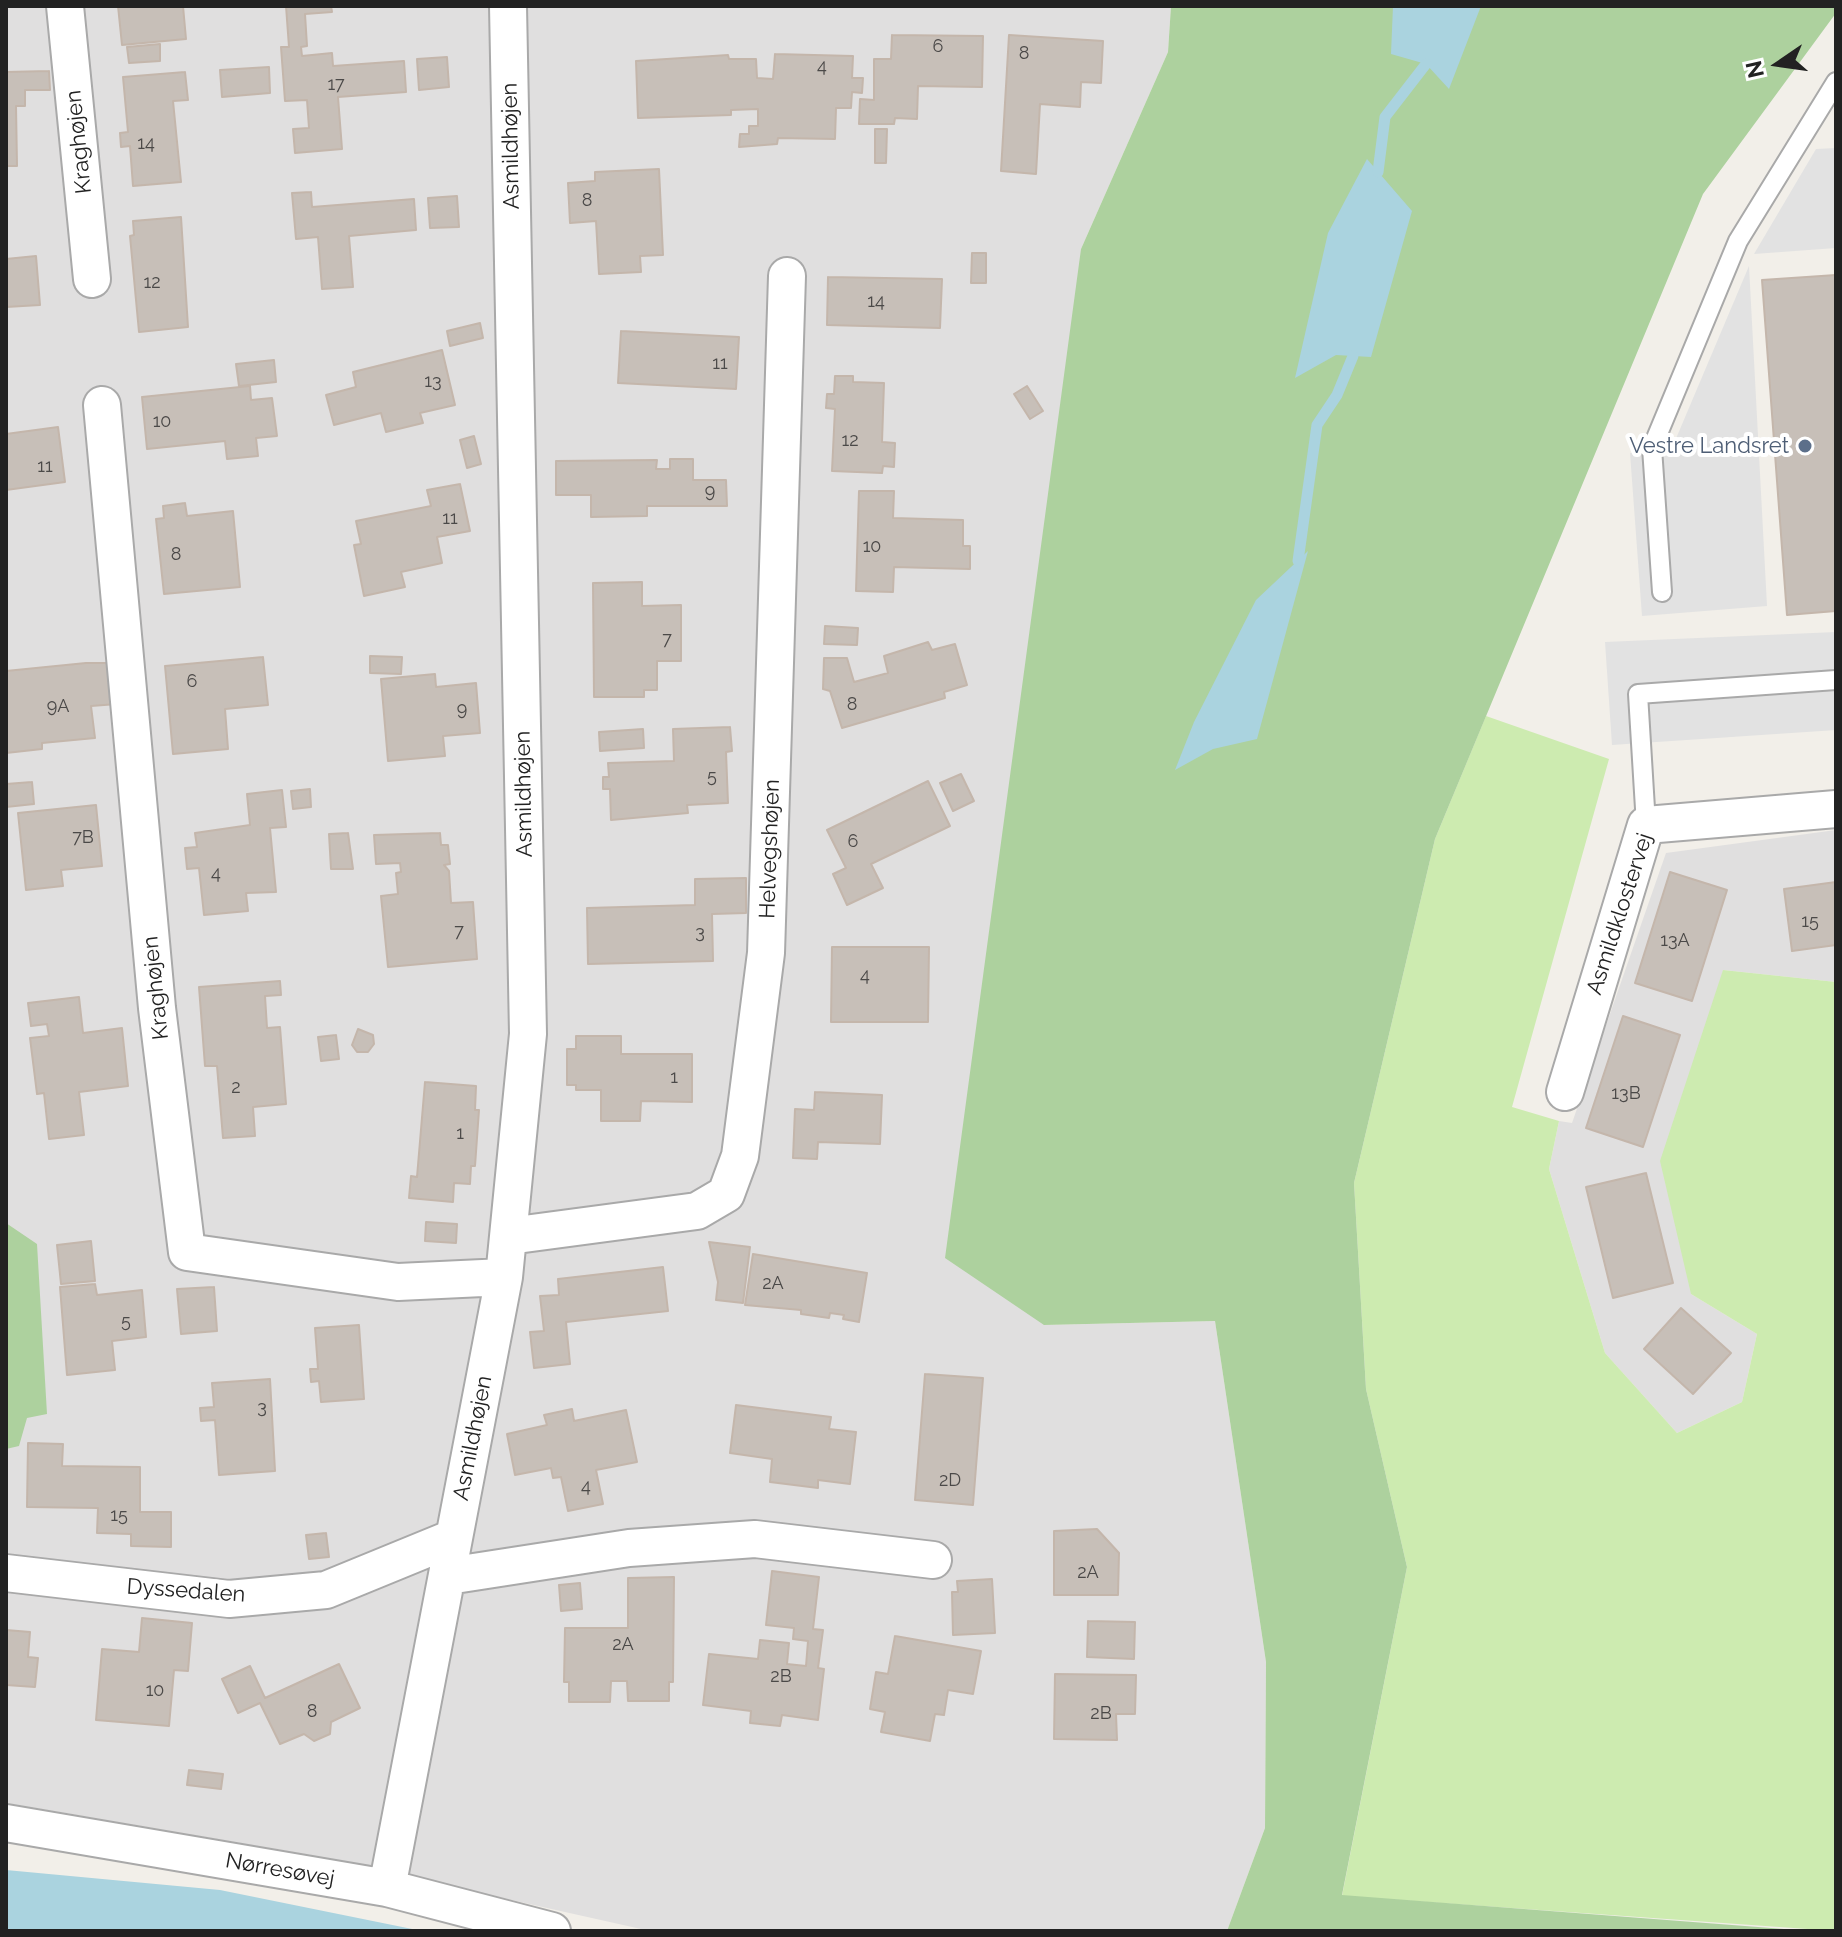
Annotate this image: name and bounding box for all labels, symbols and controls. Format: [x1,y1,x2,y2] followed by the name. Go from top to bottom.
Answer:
[1738,24,1818,104] north arrow
[933,36,943,58] house number: 6
[1019,43,1029,65] house number: 8
[817,56,827,78] house number: 4
[1740,58,1769,81] text: N
[327,74,345,96] house number: 17
[497,82,525,210] street label: Asmildhøjen
[60,89,98,195] street label: Kraghøjen
[137,133,155,155] house number: 14
[582,190,592,212] house number: 8
[143,272,161,294] house number: 12
[867,291,885,313] house number: 14
[712,353,728,375] house number: 11
[424,371,442,393] house number: 13
[153,411,171,433] house number: 10
[841,430,859,452] house number: 12
[1629,433,1789,459] place label: Vestre Landsret
[1796,437,1814,455] marker: Vestre Landsret
[37,456,53,478] house number: 11
[705,481,715,503] house number: 9
[442,508,458,530] house number: 11
[863,536,881,558] house number: 10
[171,544,181,566] house number: 8
[662,629,672,651] house number: 7
[187,671,197,693] house number: 6
[847,694,857,716] house number: 8
[47,696,69,718] house number: 9A
[457,699,467,721] house number: 9
[510,730,538,858] street label: Asmildhøjen
[707,766,717,788] house number: 5
[754,779,786,919] street label: Helvegshøjen
[72,827,94,849] house number: 7B
[1581,830,1659,998] street label: Asmildklostervej
[848,831,858,853] house number: 6
[211,863,221,885] house number: 4
[1801,911,1819,933] house number: 15
[454,921,464,943] house number: 7
[695,922,705,944] house number: 3
[1660,930,1690,952] house number: 13A
[137,935,175,1041] street label: Kraghøjen
[860,965,870,987] house number: 4
[670,1067,678,1089] house number: 1
[231,1077,241,1099] house number: 2
[1611,1083,1641,1105] house number: 13B
[456,1123,464,1145] house number: 1
[762,1273,784,1295] house number: 2A
[121,1311,131,1333] house number: 5
[448,1373,498,1503] street label: Asmildhøjen
[257,1397,267,1419] house number: 3
[939,1470,961,1492] house number: 2D
[581,1476,591,1498] house number: 4
[110,1505,128,1527] house number: 15
[1077,1562,1099,1584] house number: 2A
[126,1574,246,1608] street label: Dyssedalen
[612,1634,634,1656] house number: 2A
[770,1666,792,1688] house number: 2B
[146,1680,164,1702] house number: 10
[307,1701,317,1723] house number: 8
[1090,1703,1112,1725] house number: 2B
[223,1847,337,1893] street label: Nørresøvej

